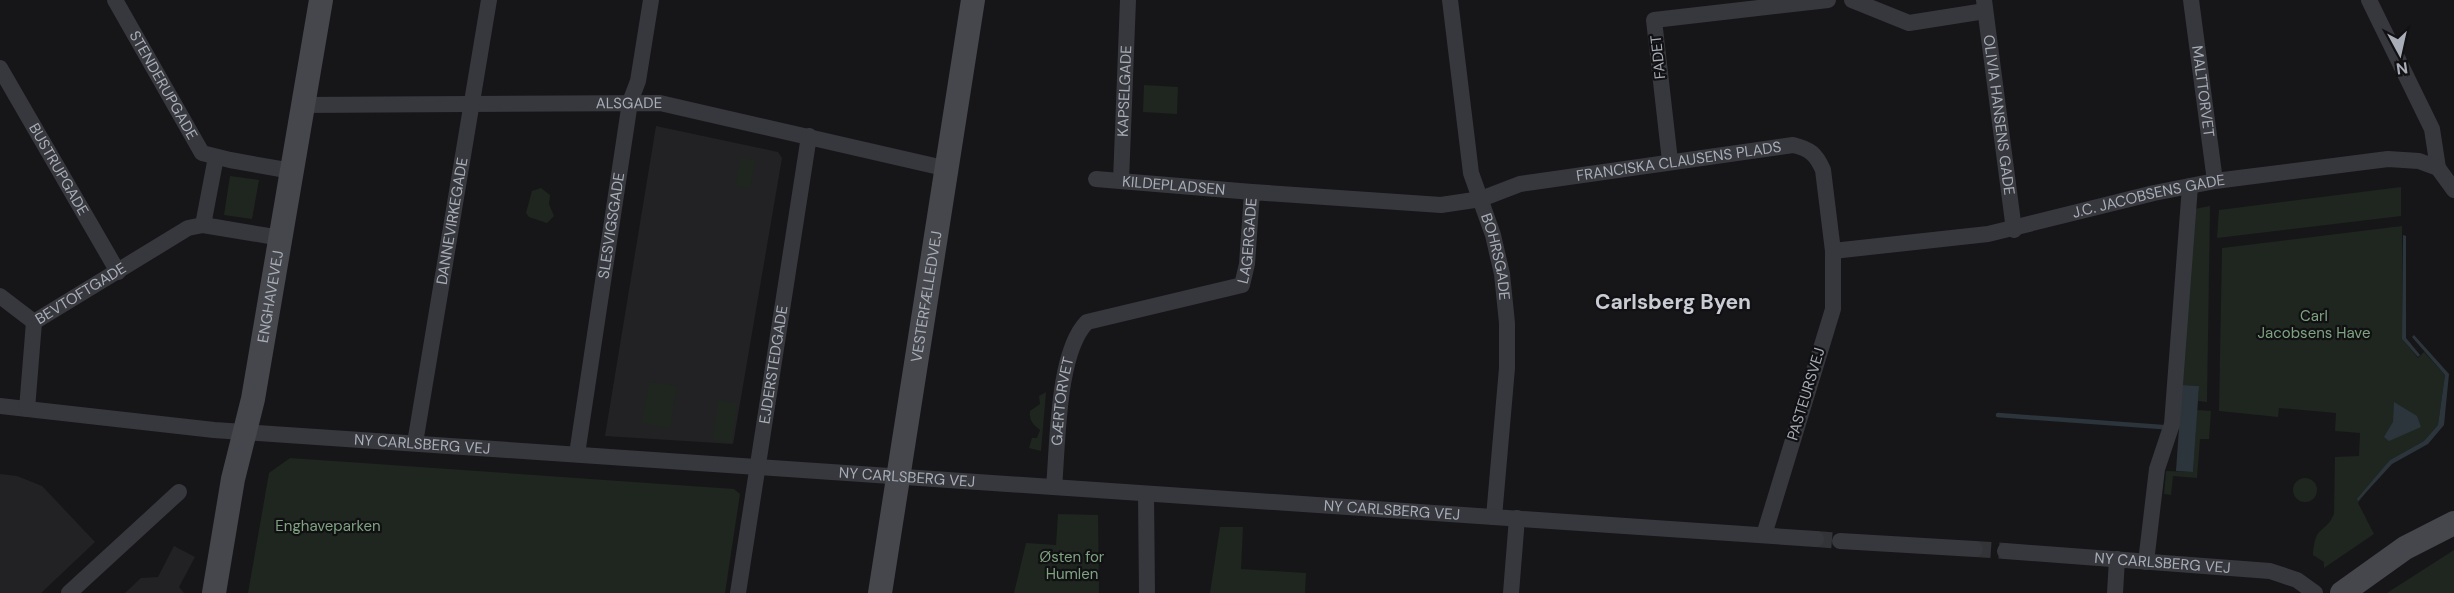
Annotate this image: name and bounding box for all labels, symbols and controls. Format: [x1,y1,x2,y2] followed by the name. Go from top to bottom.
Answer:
[2370,24,2430,84] north arrow
[125,27,202,143] street label: STENDERUPGADE
[1646,34,1670,80] street label: FADET
[1979,34,2019,196] street label: OLIVIA HANSENS GADE
[2187,44,2219,138] street label: MALTTORVET
[1113,45,1136,137] street label: KAPSELGADE
[2395,57,2409,80] text: N
[596,93,662,113] street label: ALSGADE
[24,120,93,219] street label: BUSTRUPGADE
[1575,137,1783,186] street label: FRANCISKA CLAUSENS PLADS
[432,156,473,286] street label: DANNEVIRKEGADE
[2070,170,2226,223] street label: J.C. JACOBSENS GADE
[594,171,629,280] street label: SLESVIGSGADE
[1121,171,1226,200] street label: KILDEPLADSEN
[1233,197,1262,286] street label: LAGERGADE
[1476,211,1515,301] street label: BOHRSGADE
[906,229,947,364] street label: VESTERFÆLLEDVEJ
[253,249,288,344] street label: ENGHAVEVEJ
[31,258,130,329] street label: BEVTOFTGADE
[1595,288,1751,316] district label: Carlsberg Byen
[754,304,793,425] street label: EJDERSTEDGADE
[2258,306,2370,343] park label: Carl Jacobsens Have
[1782,345,1830,443] street label: PASTEURSVEJ
[1047,355,1078,446] street label: GÆRTORVET
[353,430,491,459] street label: NY CARLSBERG VEJ
[838,463,976,492] street label: NY CARLSBERG VEJ
[1323,496,1461,525] street label: NY CARLSBERG VEJ
[275,516,381,536] park label: Enghaveparken
[1040,547,1105,584] park label: Østen for Humlen
[2094,548,2231,578] street label: NY CARLSBERG VEJ

